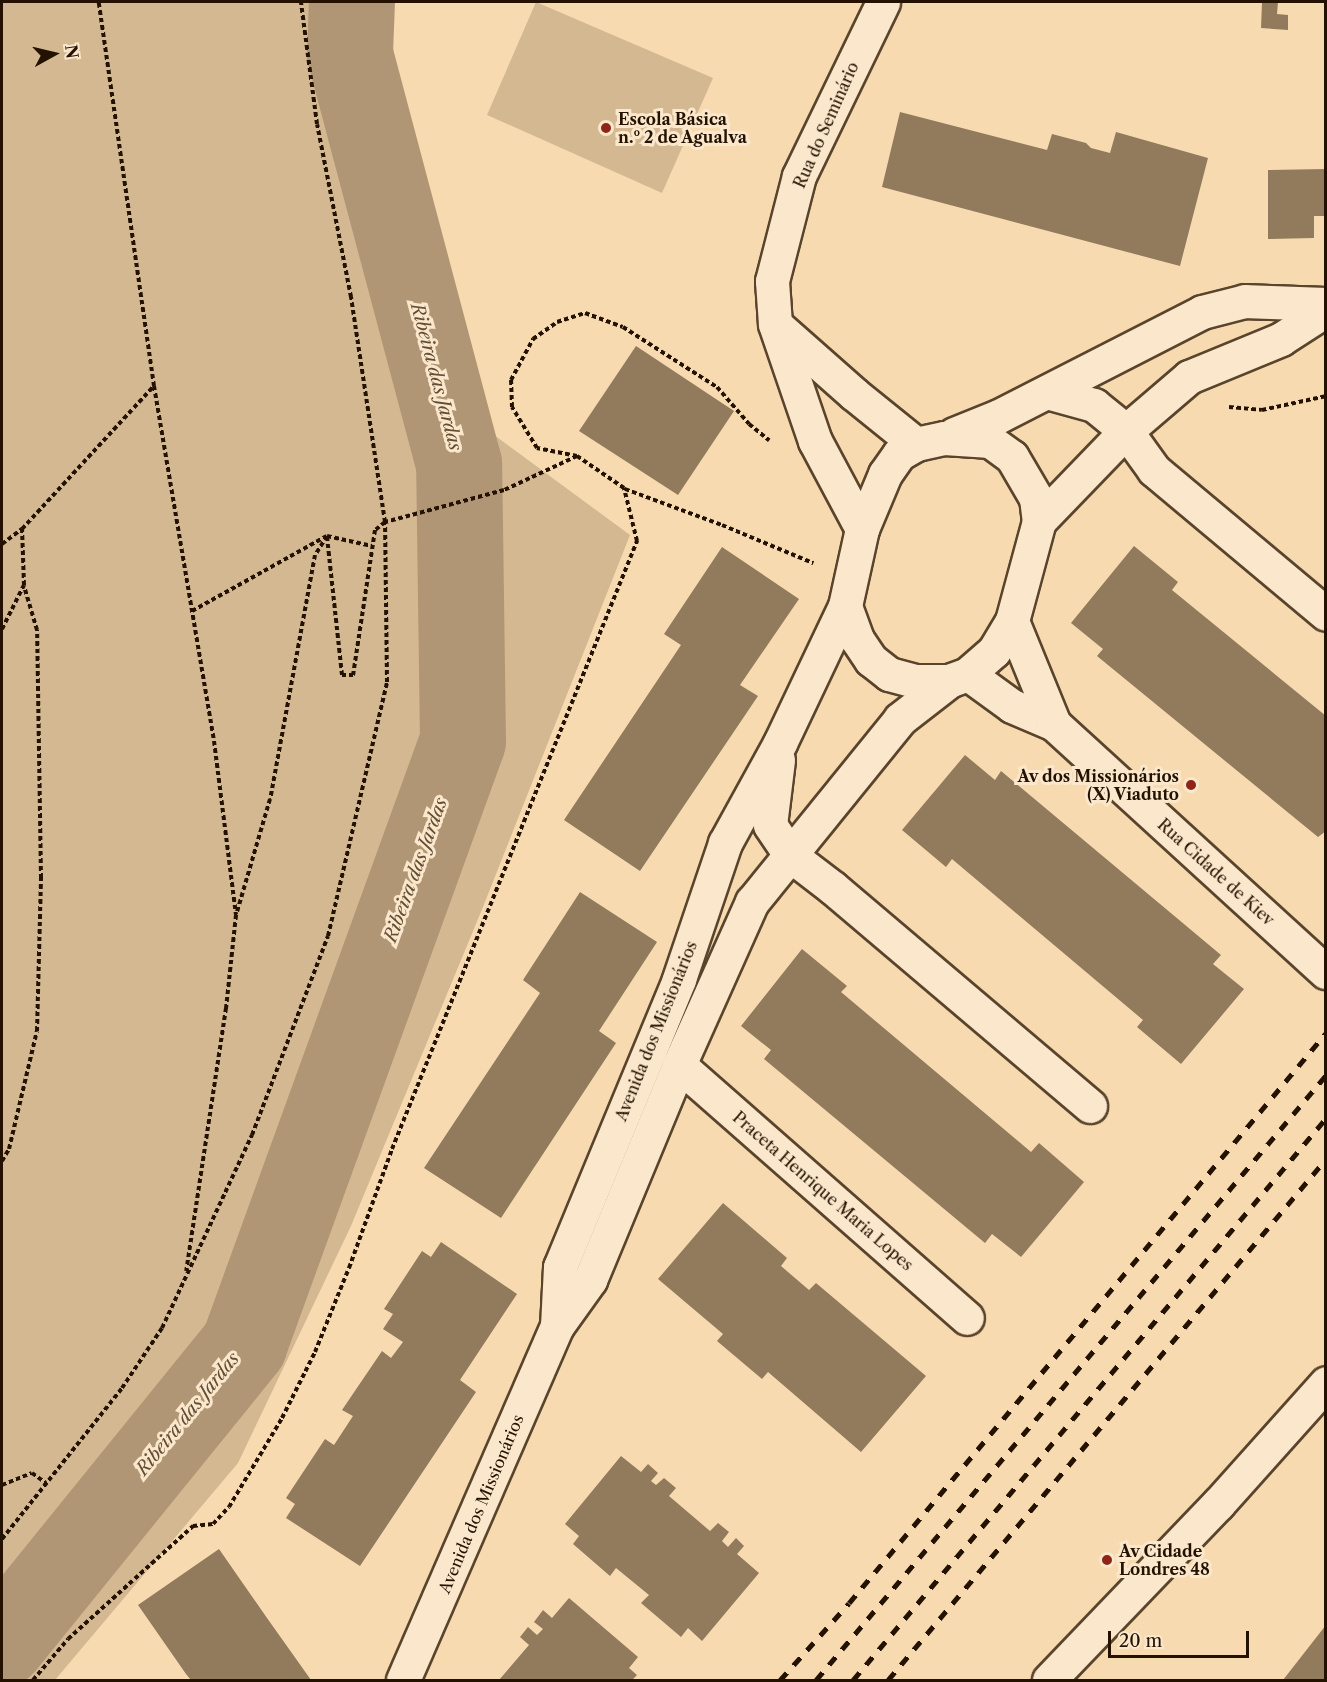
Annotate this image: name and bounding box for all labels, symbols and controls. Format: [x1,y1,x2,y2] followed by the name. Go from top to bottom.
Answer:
[24,24,84,84] north arrow
[61,43,83,60] text: N
[790,59,862,191] street label: Rua do Seminário
[618,109,748,147] place label: Escola Básica n.º 2 de Agualva
[599,121,613,135] marker: Escola Básica n.º 2 de Agualva
[406,301,466,453] water label: Ribeira das Jardas
[1017,766,1179,804] place label: Av dos Missionários (X) Viaduto
[1184,778,1198,792] marker: Av dos Missionários (X) Viaduto
[380,795,452,945] water label: Ribeira das Jardas
[1154,815,1278,929] street label: Rua Cidade de Kiev
[611,938,701,1124] street label: Avenida dos Missionários
[729,1107,917,1275] street label: Praceta Henrique Maria Lopes
[132,1348,244,1480] water label: Ribeira das Jardas
[435,1412,527,1596] street label: Avenida dos Missionários
[1119,1541,1210,1579] place label: Av Cidade Londres 48
[1100,1553,1114,1567] marker: Av Cidade Londres 48
[1111,1619,1252,1657] scale bar
[1119,1630,1162,1652] text: 20 m

